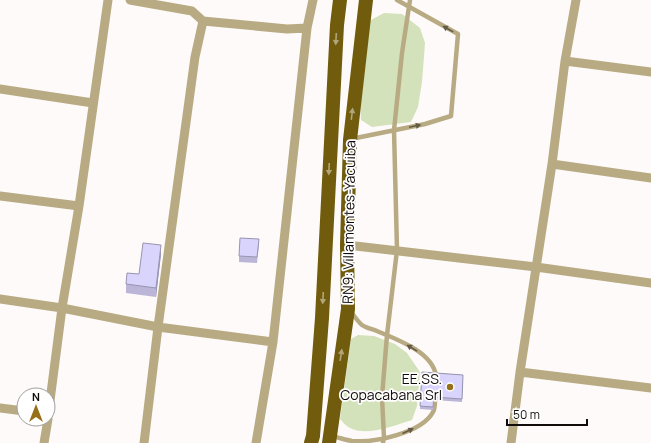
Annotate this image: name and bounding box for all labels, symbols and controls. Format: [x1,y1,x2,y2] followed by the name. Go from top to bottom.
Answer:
[442,26,454,33] one-way arrow
[333,33,339,46] one-way arrow
[349,108,356,120] one-way arrow
[409,122,421,128] one-way arrow
[338,140,359,304] street label: RN9: Villamontes-Yacuiba
[326,163,333,175] one-way arrow
[320,292,327,304] one-way arrow
[406,344,418,351] one-way arrow
[338,349,344,361] one-way arrow
[340,369,442,404] place label: EE.SS. Copacabana Srl
[445,382,455,392] marker: EE.SS. Copacabana Srl
[16,387,56,427] north arrow
[32,389,40,404] text: N
[507,401,587,427] scale bar
[513,406,540,423] text: 50 m
[403,428,414,434] one-way arrow

